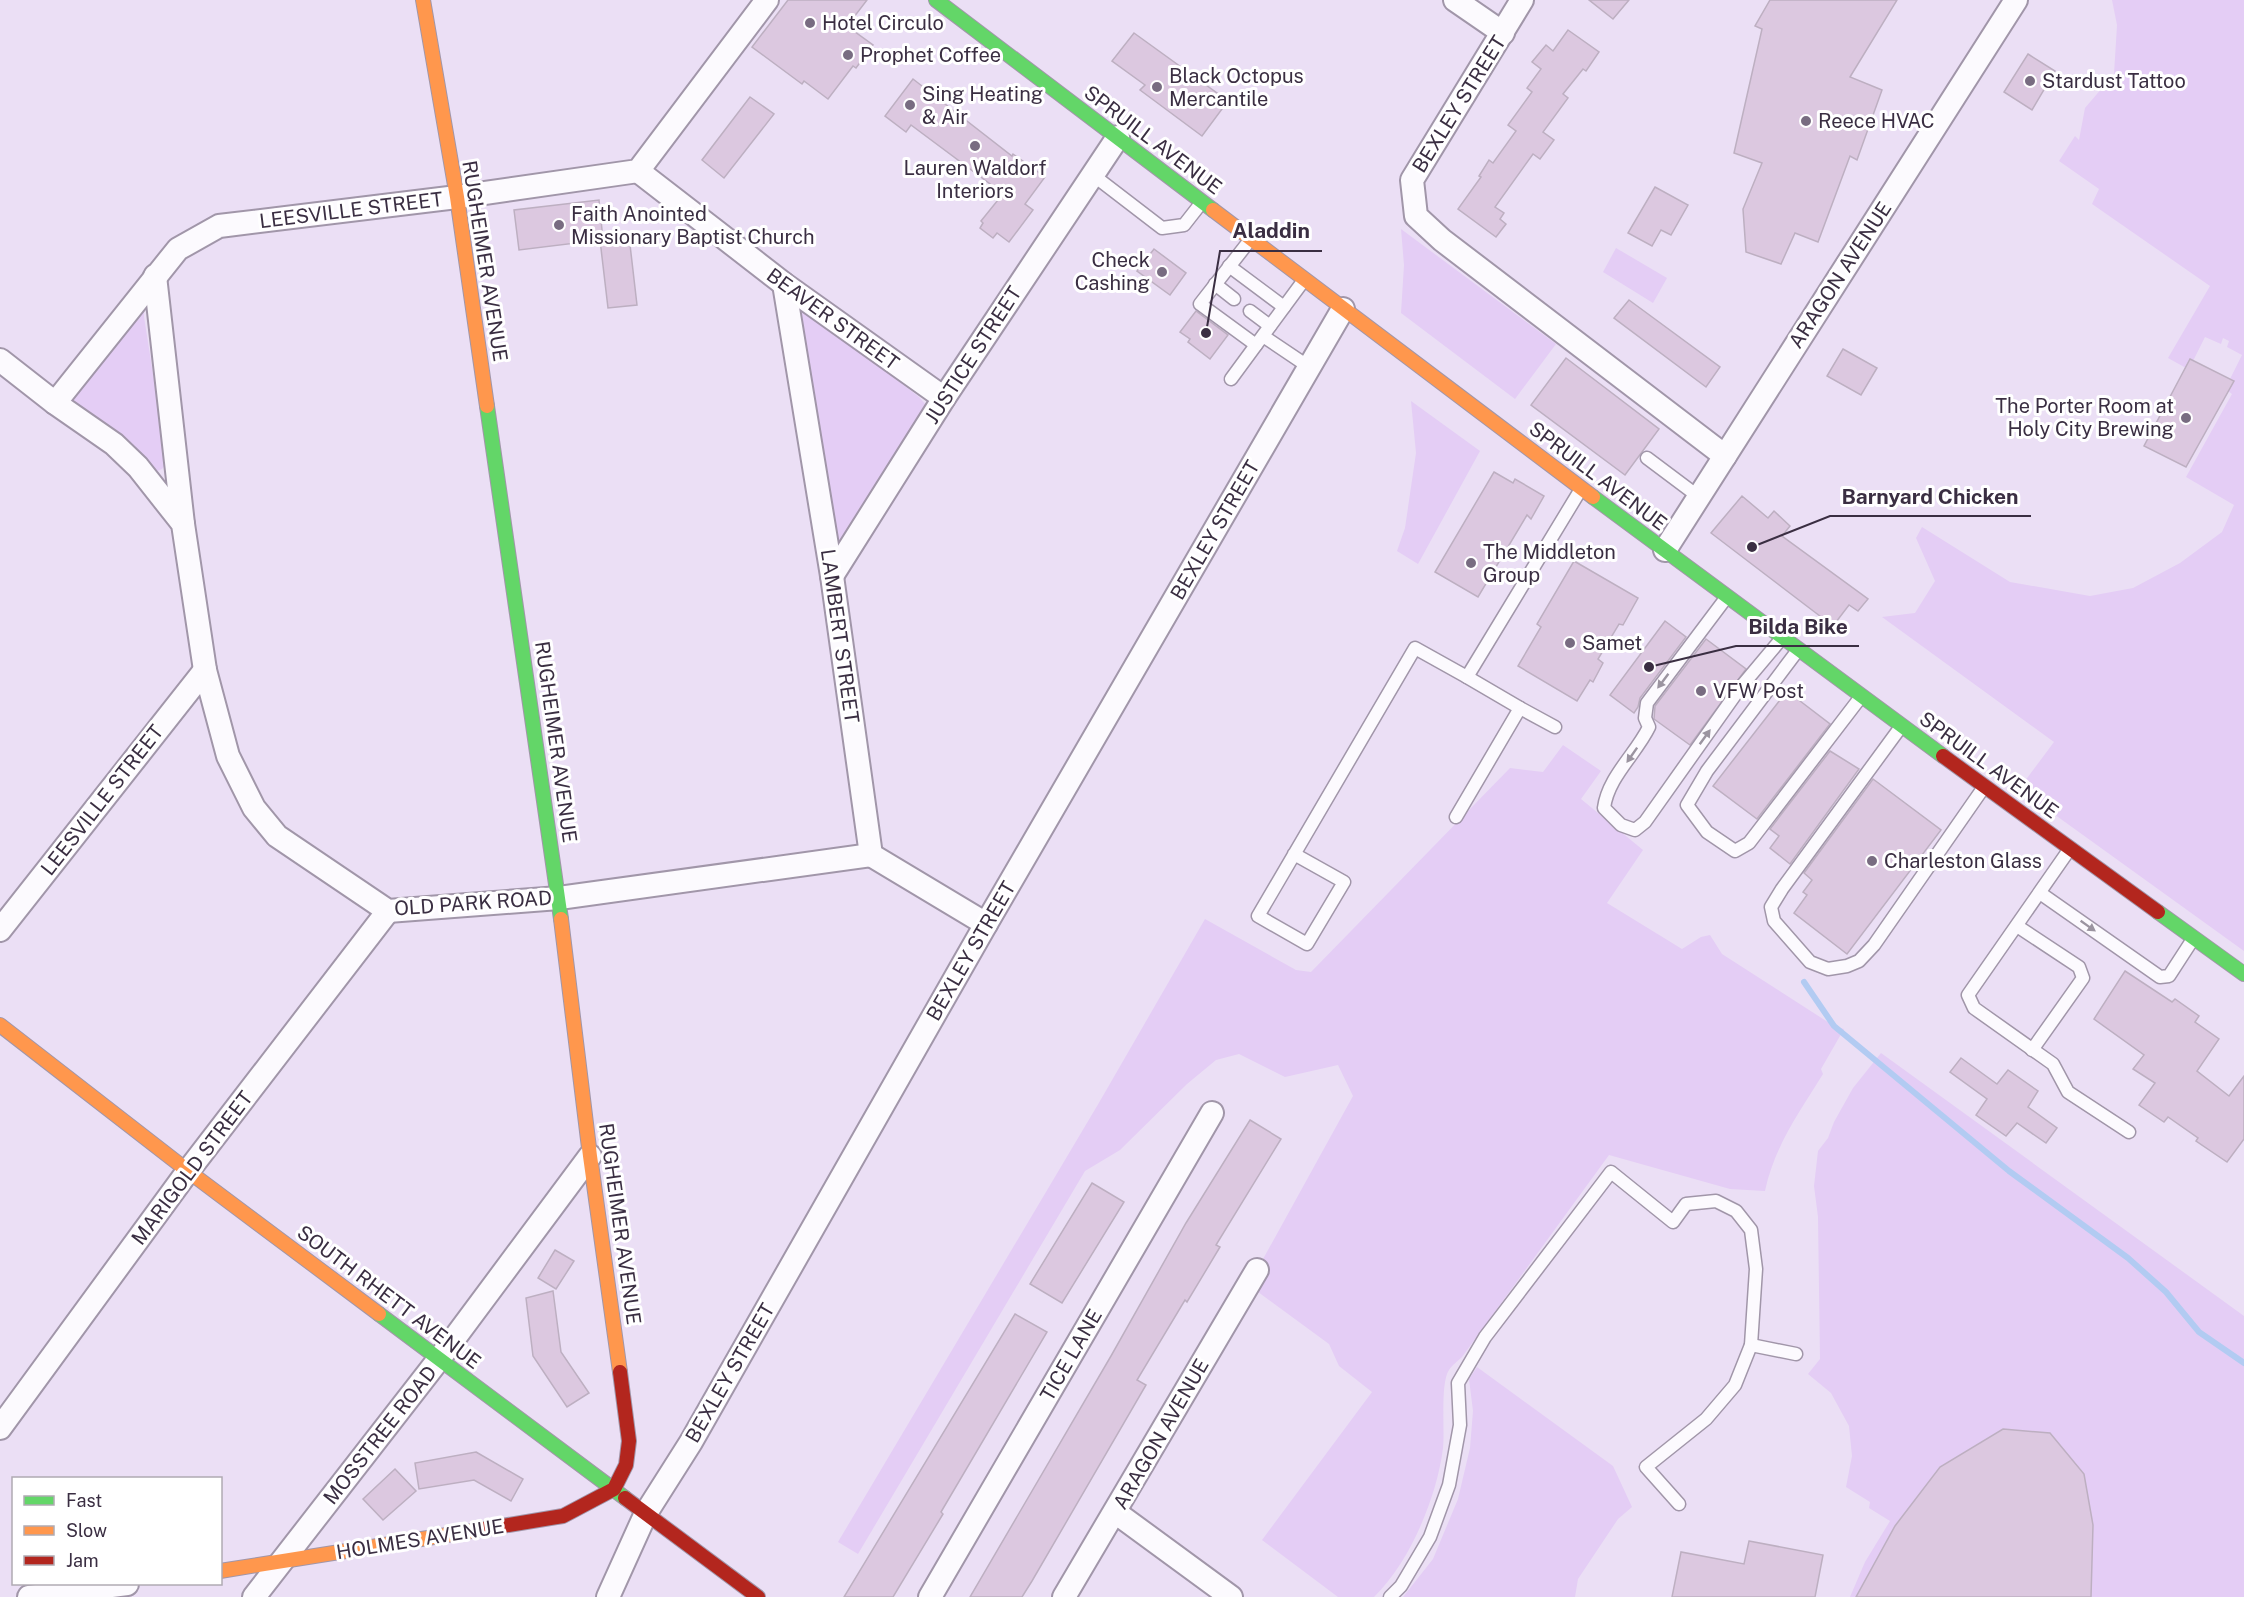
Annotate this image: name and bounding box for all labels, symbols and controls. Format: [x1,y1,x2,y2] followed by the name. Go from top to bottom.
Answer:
[822,11,944,35] place label: Hotel Circulo
[803,16,817,30] marker: Hotel Circulo
[1407,31,1511,177] street label: BEXLEY STREET
[860,43,1001,67] place label: Prophet Coffee
[841,48,855,62] marker: Prophet Coffee
[1169,64,1304,111] place label: Black Octopus Mercantile
[2042,69,2186,93] place label: Stardust Tattoo
[2023,74,2037,88] marker: Stardust Tattoo
[1079,80,1227,200] street label: SPRUILL AVENUE
[1150,80,1164,94] marker: Black Octopus Mercantile
[922,82,1043,129] place label: Sing Heating & Air
[903,98,917,112] marker: Sing Heating & Air
[1818,109,1934,133] place label: Reece HVAC
[1799,114,1813,128] marker: Reece HVAC
[968,139,982,153] marker: Lauren Waldorf Interiors
[904,156,1047,203] place label: Lauren Waldorf Interiors
[457,159,513,363] street label: RUGHEIMER AVENUE
[258,187,444,233] street label: LEESVILLE STREET
[1784,197,1896,353] street label: ARAGON AVENUE
[571,202,814,249] place label: Faith Anointed Missionary Baptist Church
[1220,212,1322,251] callout: Aladdin
[552,218,566,232] marker: Faith Anointed Missionary Baptist Church
[1232,218,1310,243] text: Aladdin
[1075,248,1150,295] place label: Check Cashing
[762,263,904,375] street label: BEAVER STREET
[1155,265,1169,279] marker: Check Cashing
[920,282,1026,428] street label: JUSTICE STREET
[1995,394,2174,441] place label: The Porter Room at Holy City Brewing
[2179,411,2193,425] marker: The Porter Room at Holy City Brewing
[1524,416,1672,536] street label: SPRUILL AVENUE
[1165,456,1265,604] street label: BEXLEY STREET
[1830,477,2031,516] callout: Barnyard Chicken
[1841,484,2019,509] text: Barnyard Chicken
[1483,540,1616,587] place label: The Middleton Group
[816,547,864,725] street label: LAMBERT STREET
[1464,556,1478,570] marker: The Middleton Group
[1736,607,1859,646] callout: Bilda Bike
[1748,614,1848,639] text: Bilda Bike
[1582,631,1642,655] place label: Samet
[1563,636,1577,650] marker: Samet
[530,640,582,844] street label: RUGHEIMER AVENUE
[1657,673,1670,689] one-way arrow
[1713,679,1804,703] place label: VFW Post
[1694,684,1708,698] marker: VFW Post
[1915,706,2063,824] street label: SPRUILL AVENUE
[36,720,168,880] street label: LEESVILLE STREET
[1699,730,1711,746] one-way arrow
[1626,747,1638,763] one-way arrow
[1884,849,2042,873] place label: Charleston Glass
[1865,854,1879,868] marker: Charleston Glass
[921,877,1021,1025] street label: BEXLEY STREET
[393,886,553,920] street label: OLD PARK ROAD
[2079,920,2095,932] one-way arrow
[126,1086,258,1250] street label: MARIGOLD STREET
[594,1122,646,1326] street label: RUGHEIMER AVENUE
[292,1220,486,1374] street label: SOUTH RHETT AVENUE
[680,1299,780,1447] street label: BEXLEY STREET
[1035,1305,1107,1405] street label: TICE LANE
[1108,1354,1214,1514] street label: ARAGON AVENUE
[318,1361,442,1509] street label: MOSSTREE ROAD
[12,1477,222,1585] legend
[66,1490,102,1511] text: Fast
[335,1514,505,1564] street label: HOLMES AVENUE
[66,1520,107,1541] text: Slow
[66,1550,99,1571] text: Jam

